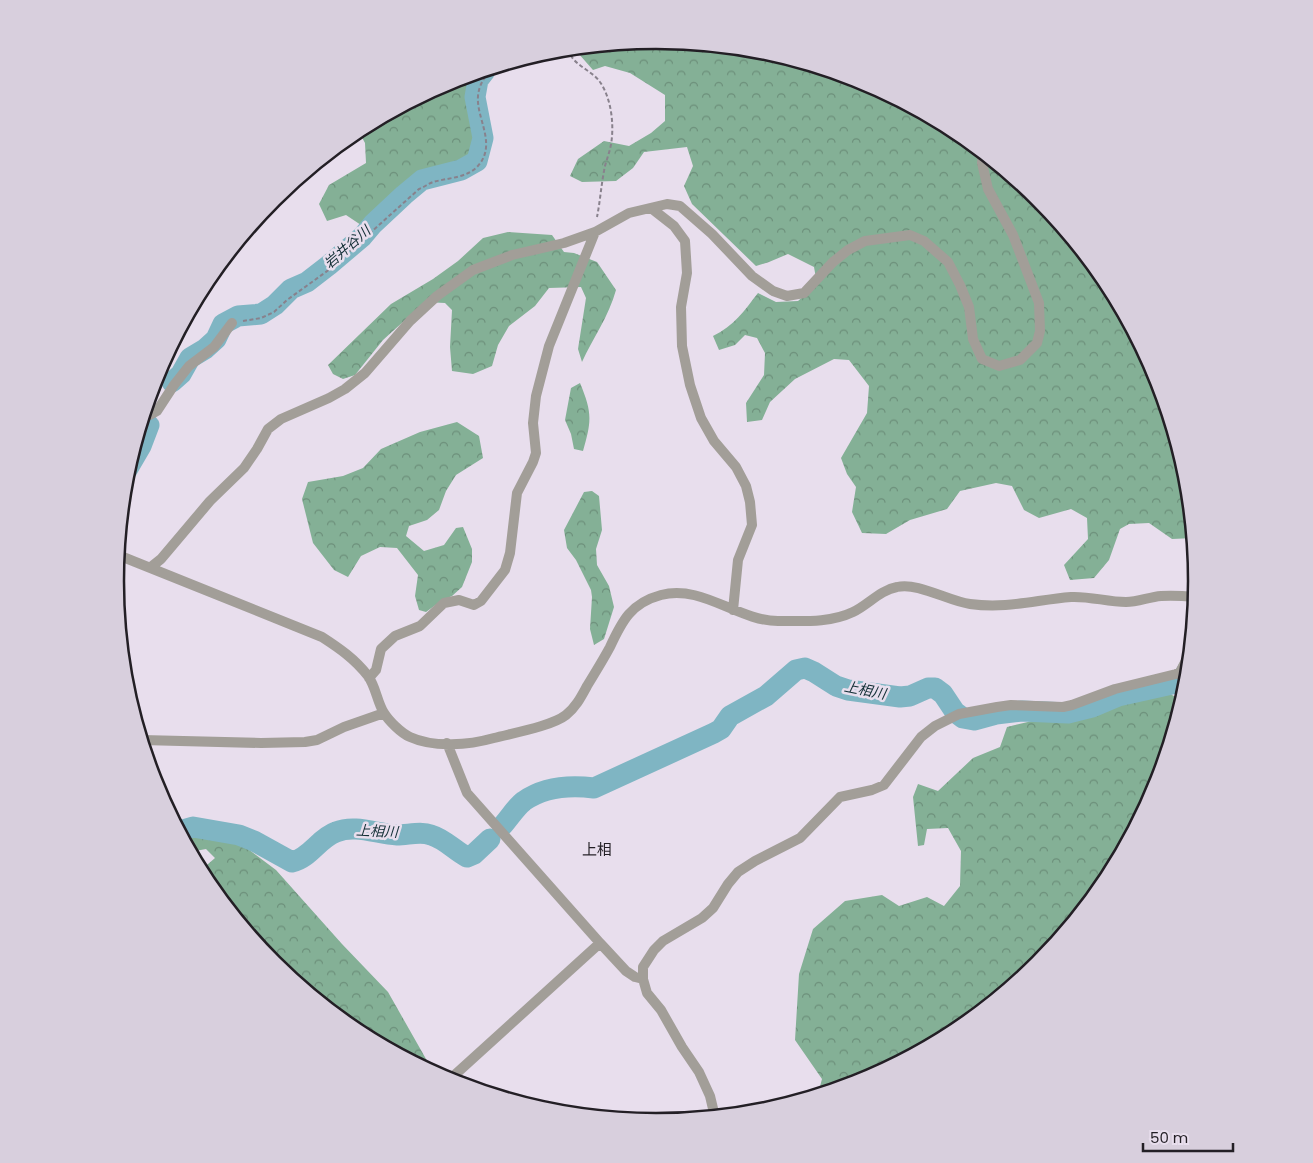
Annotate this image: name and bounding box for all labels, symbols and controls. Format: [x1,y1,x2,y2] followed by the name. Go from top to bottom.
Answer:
[319,220,376,273] water label: 岩井谷川
[842,676,889,704] water label: 上相川
[356,820,400,842] water label: 上相川
[582,839,612,860] district label: 上相
[1143,1120,1233,1152] scale bar
[1150,1127,1188,1148] text: 50 m

